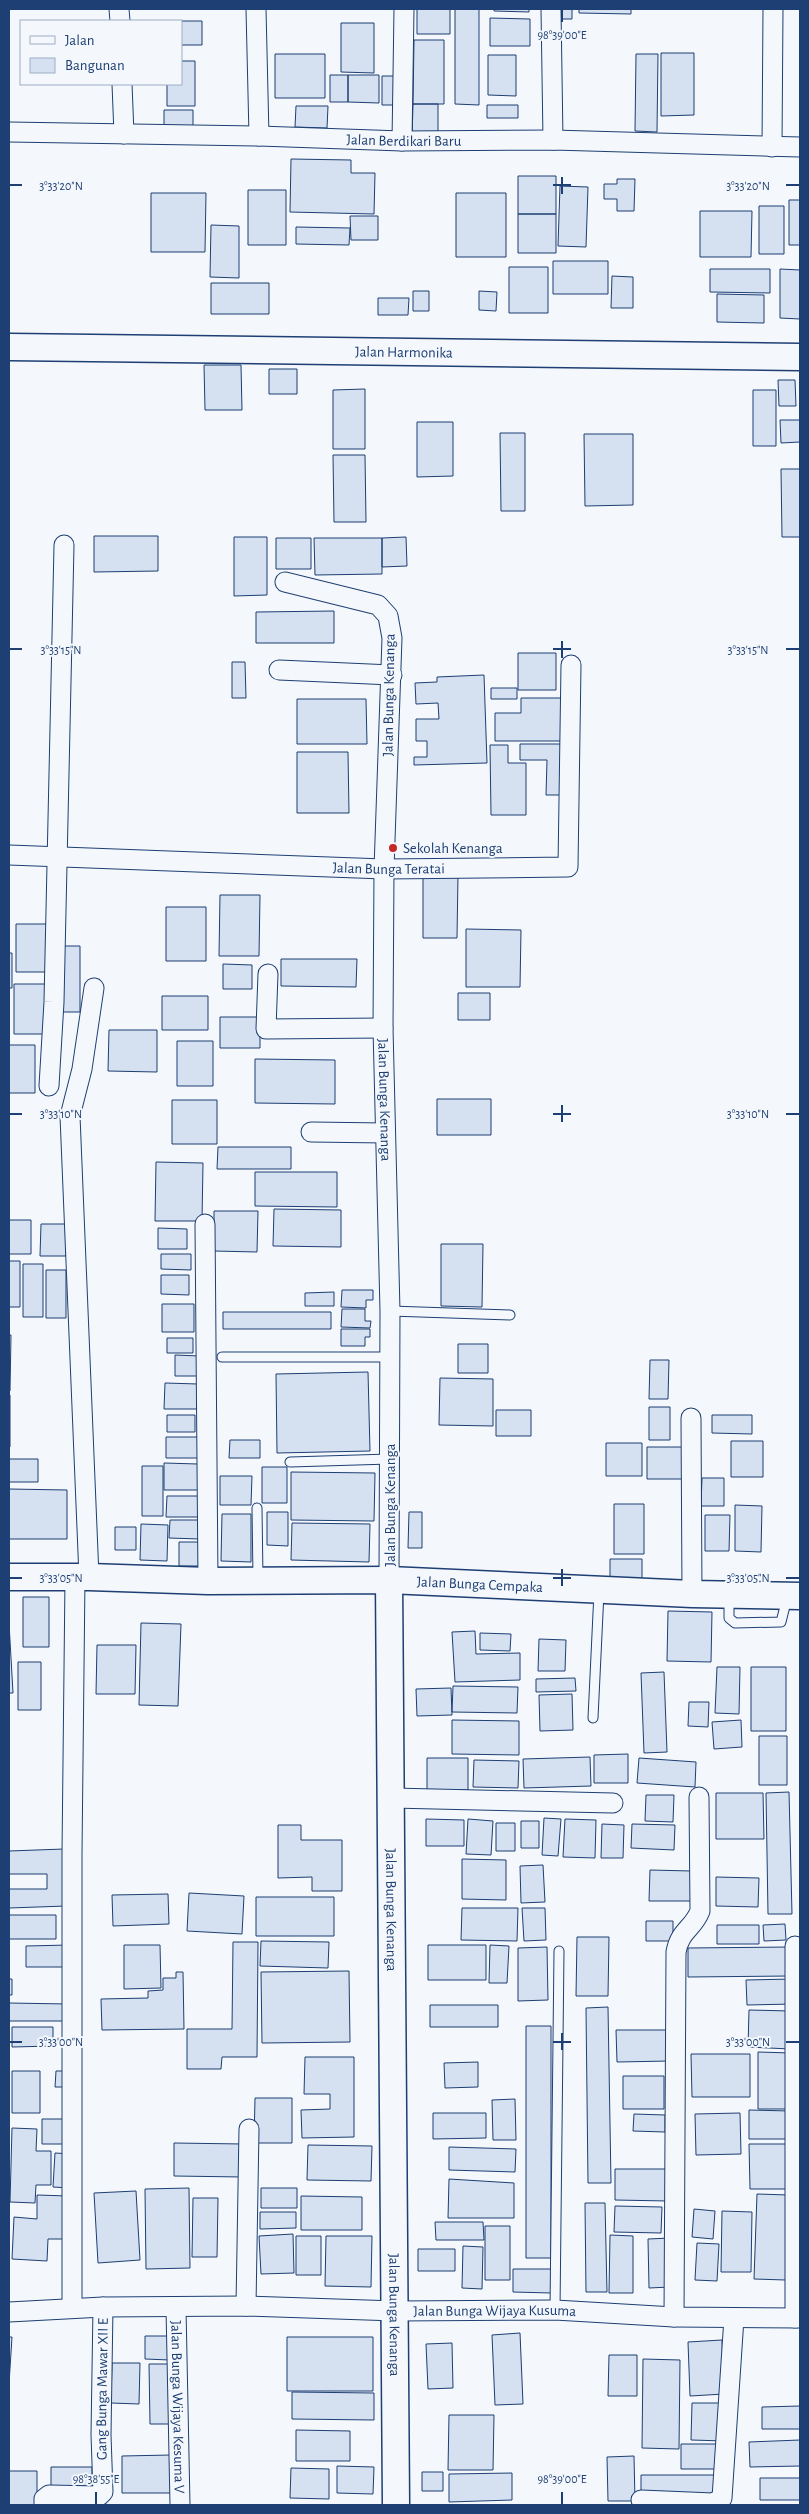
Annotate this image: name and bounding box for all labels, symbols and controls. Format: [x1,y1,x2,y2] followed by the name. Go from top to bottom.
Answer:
[20,20,182,85] legend
[537,29,587,41] text: 98°39'00"E
[65,33,95,48] text: Jalan
[65,58,125,73] text: Bangunan
[346,132,462,149] street label: Jalan Berdikari Baru
[39,180,83,192] text: 3°33'20"N
[726,180,770,192] text: 3°33'20"N
[355,344,453,360] street label: Jalan Harmonika
[380,633,398,757] street label: Jalan Bunga Kenanga
[40,644,82,656] text: 3°33'15"N
[727,644,769,656] text: 3°33'15"N
[403,841,503,856] place label: Sekolah Kenanga
[387,842,399,854] marker: Sekolah Kenanga
[332,860,445,877] street label: Jalan Bunga Teratai
[376,1038,394,1162] street label: Jalan Bunga Kenanga
[40,1108,82,1120] text: 3°33'10"N
[727,1108,769,1120] text: 3°33'10"N
[383,1444,398,1566] street label: Jalan Bunga Kenanga
[39,1572,83,1584] text: 3°33'05"N
[726,1572,770,1584] text: 3°33'05"N
[416,1574,543,1595] street label: Jalan Bunga Cempaka
[384,1848,399,1972] street label: Jalan Bunga Kenanga
[39,2036,83,2048] text: 3°33'00"N
[726,2036,770,2048] text: 3°33'00"N
[387,2253,403,2377] street label: Jalan Bunga Kenanga
[413,2302,577,2319] street label: Jalan Bunga Wijaya Kusuma
[93,2318,110,2460] street label: Gang Bunga Mawar XII E
[169,2320,187,2494] street label: Jalan Bunga Wijaya Kesuma V
[73,2473,120,2485] text: 98°38'55"E
[537,2473,587,2485] text: 98°39'00"E

